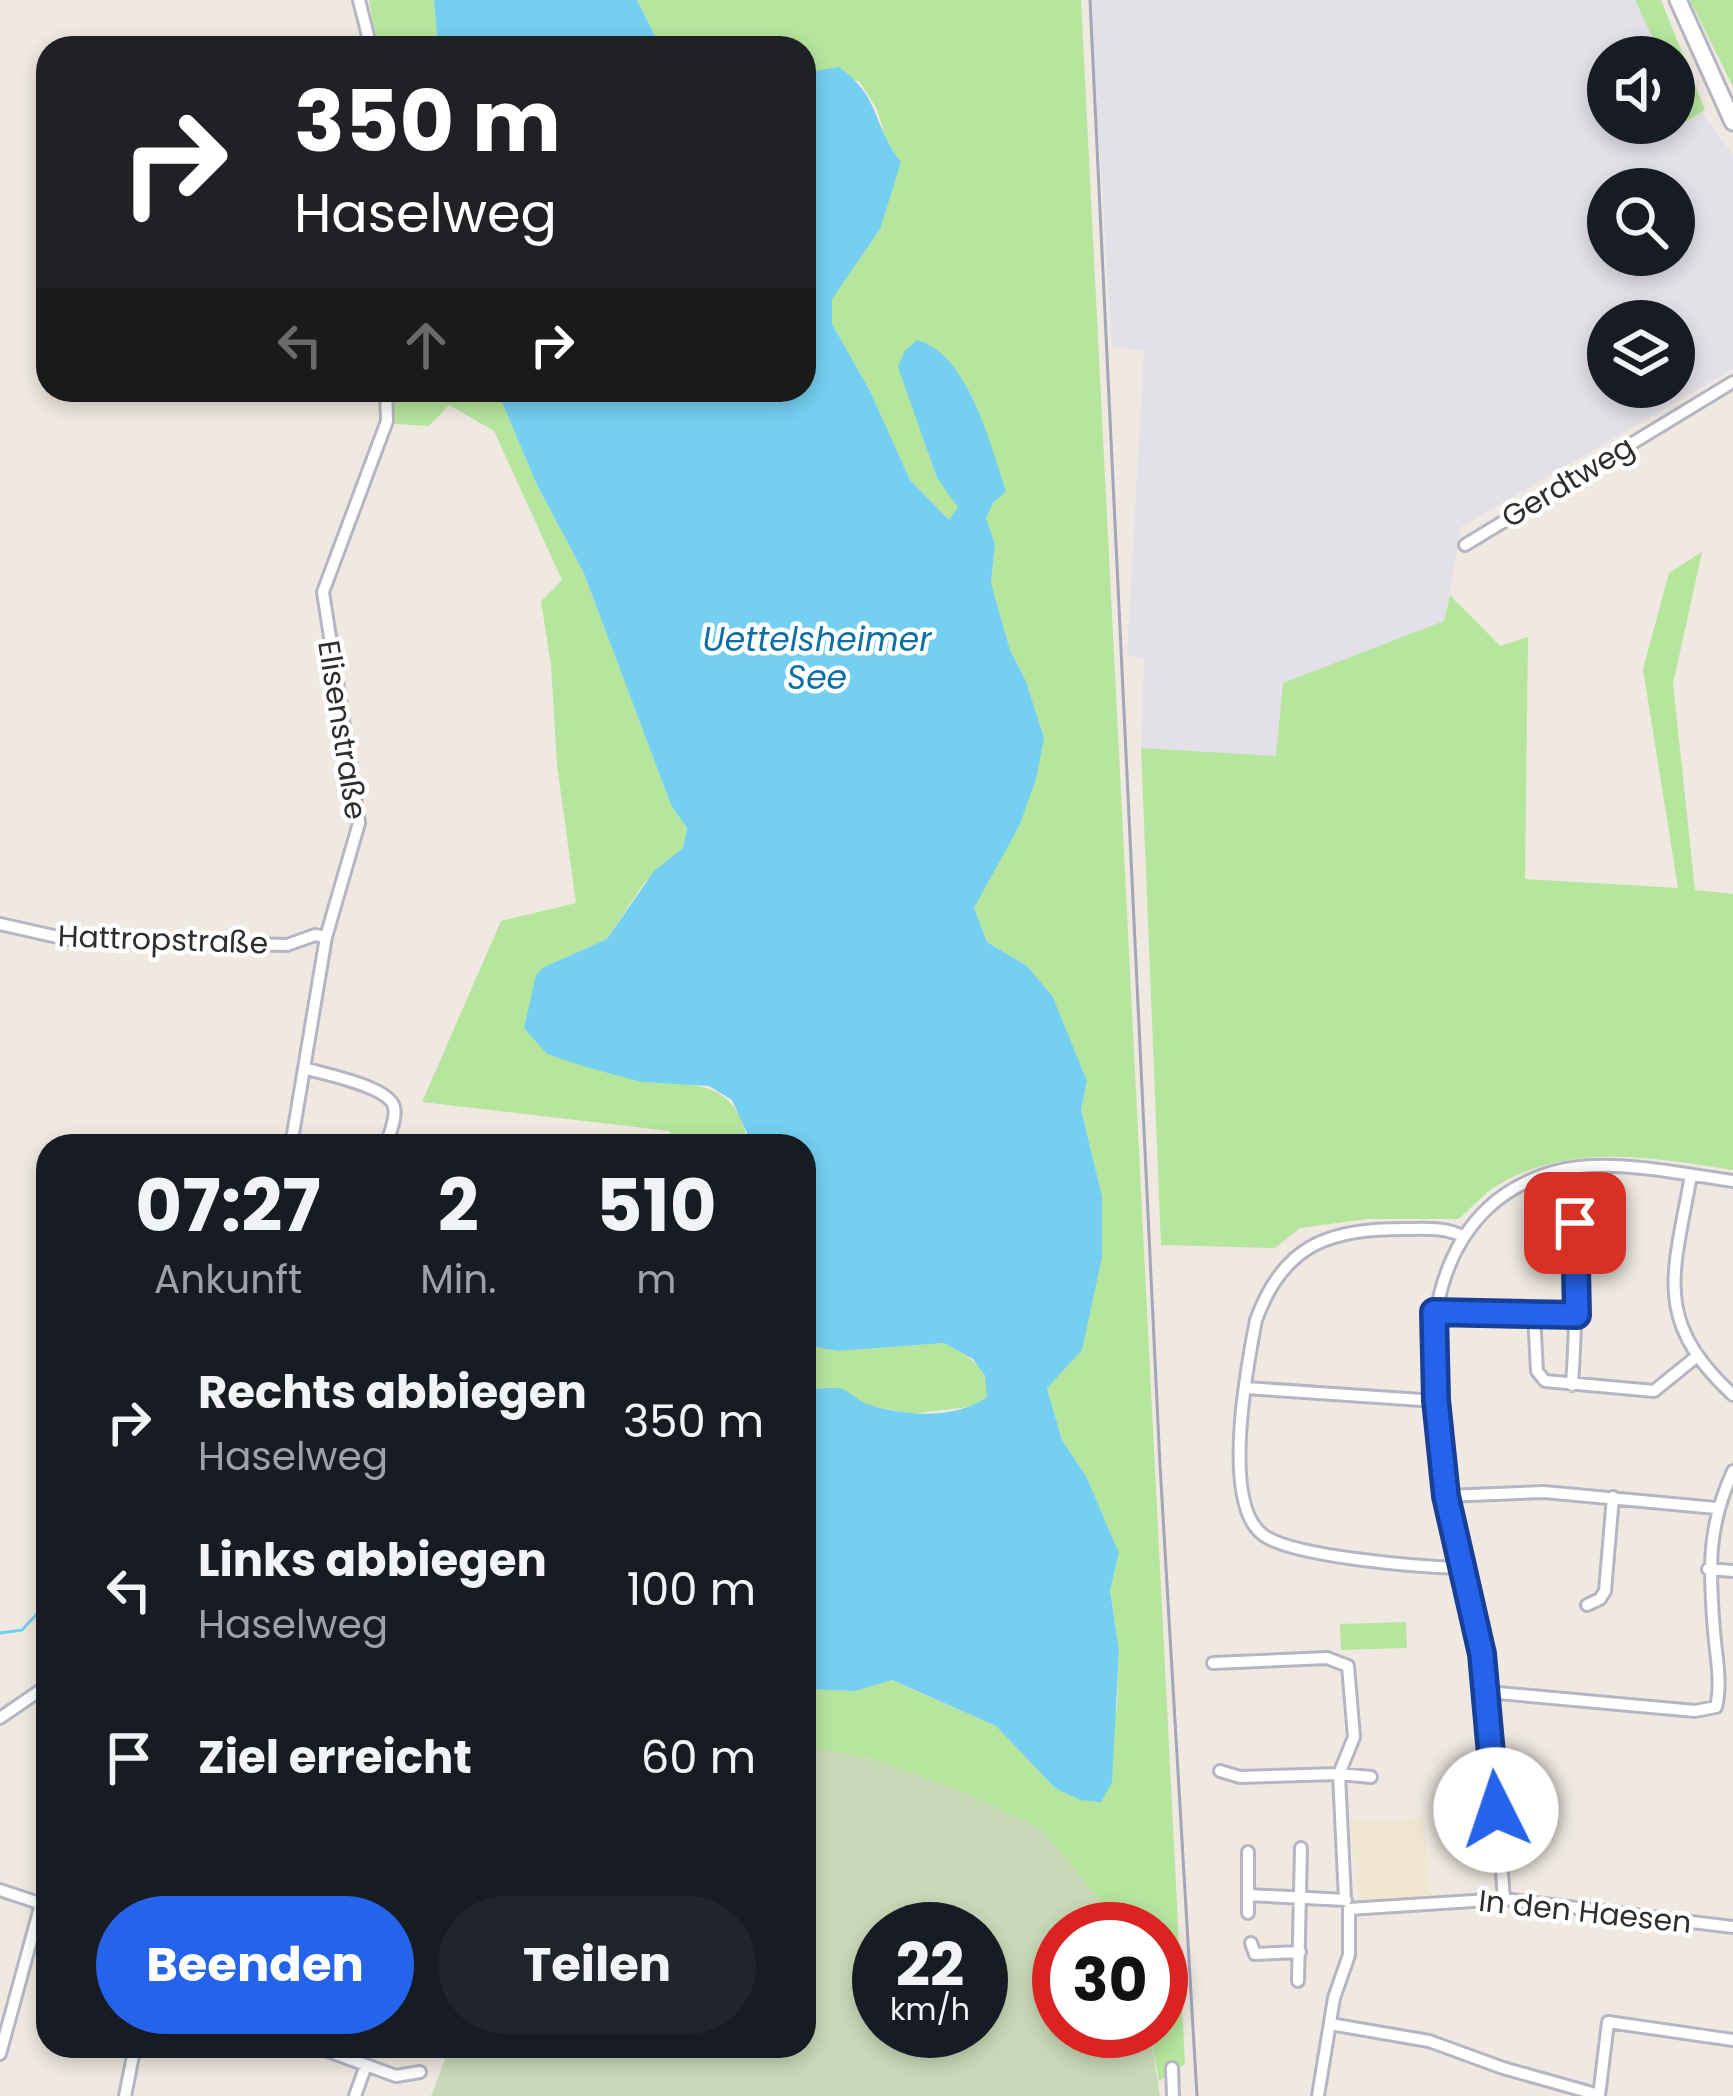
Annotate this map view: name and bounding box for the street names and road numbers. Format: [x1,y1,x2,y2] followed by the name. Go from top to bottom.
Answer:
[1493,425,1642,538] street label: Gerdtweg
[307,637,378,823] street label: Elisenstraße
[57,914,269,965] street label: Hattropstraße
[1476,1879,1694,1944] street label: In den Haesen

